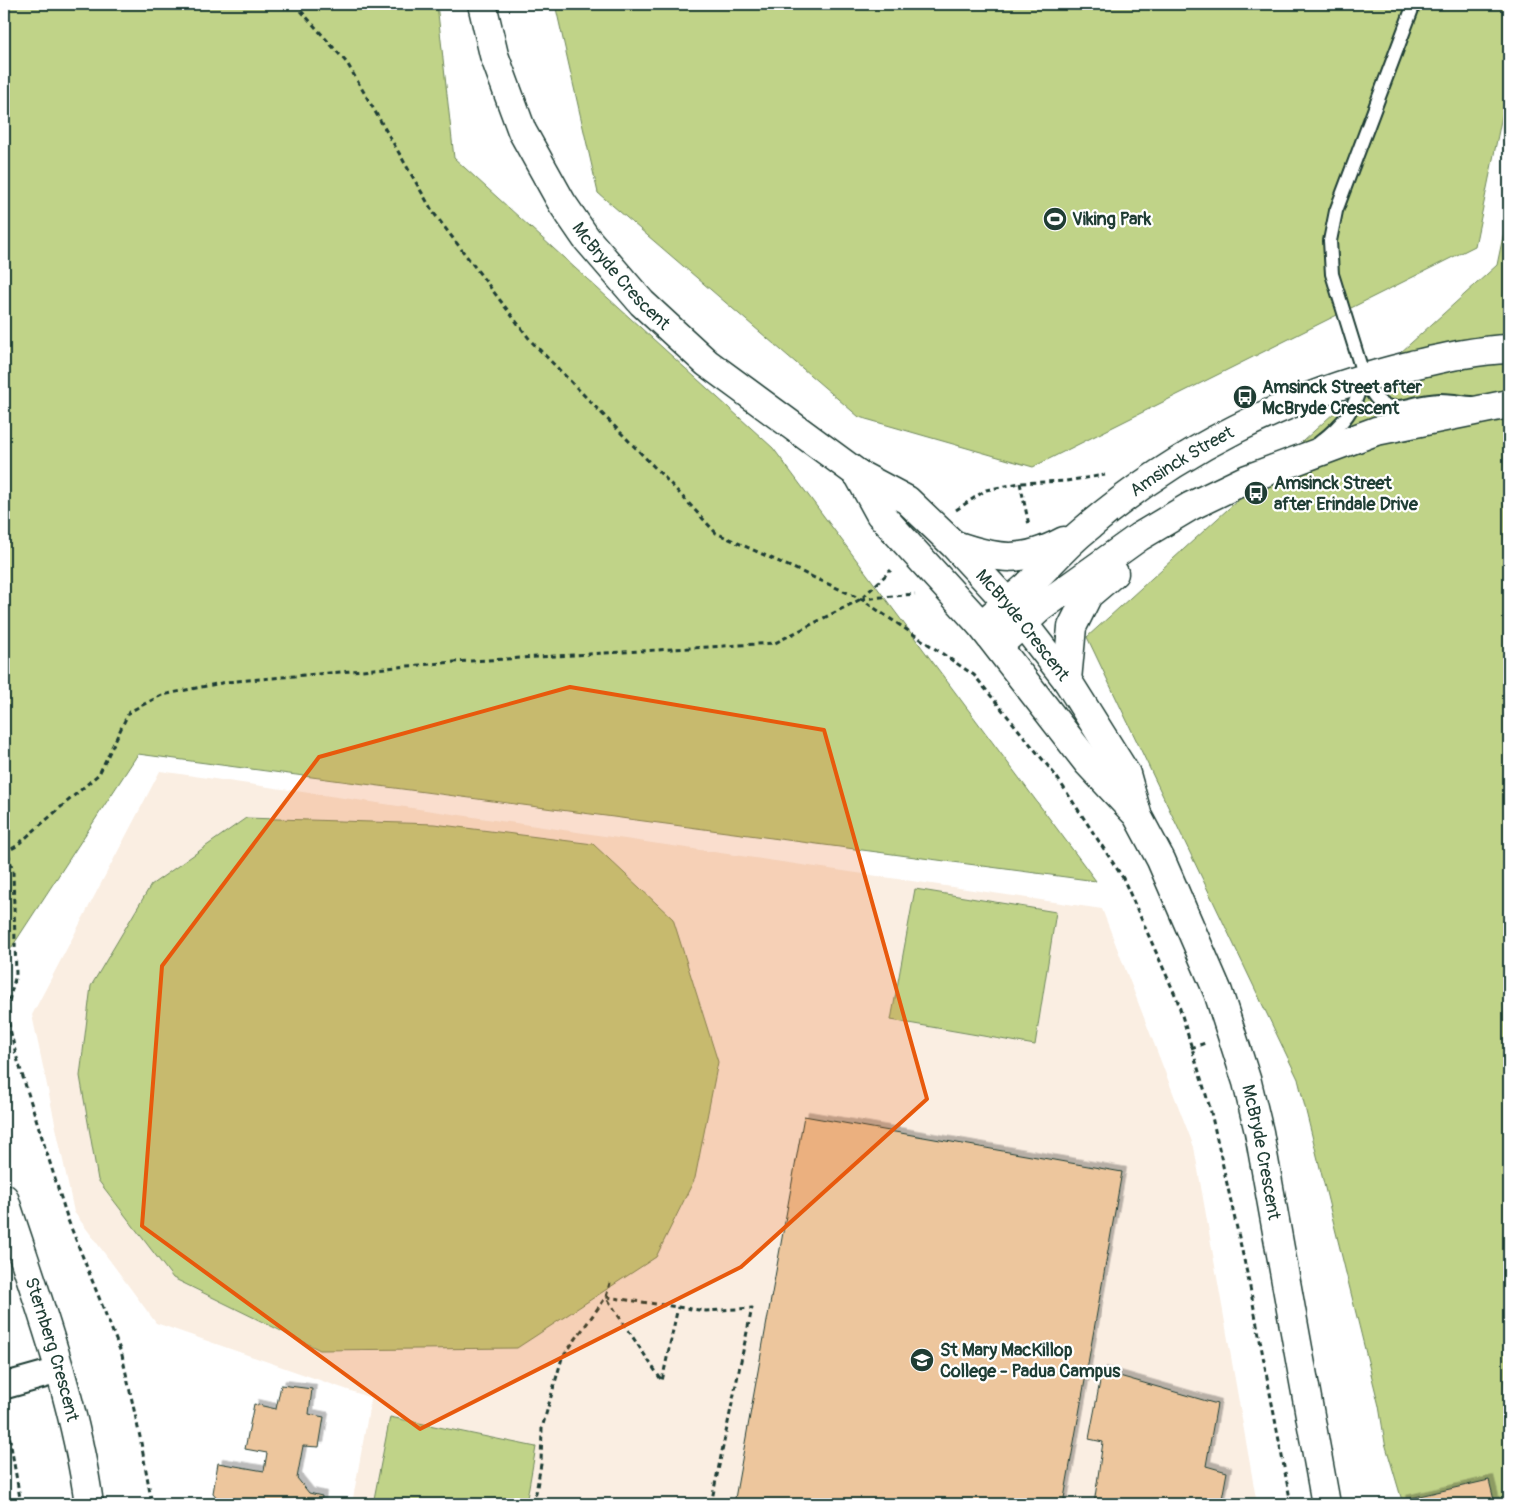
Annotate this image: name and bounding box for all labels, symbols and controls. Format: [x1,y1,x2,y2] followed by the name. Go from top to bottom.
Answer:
[1042,206,1068,232] sports icon: Viking Park
[1072,208,1152,231] place label: Viking Park
[567,218,676,335] street label: McBryde Crescent
[1262,376,1422,420] place label: Amsinck Street after McBryde Crescent
[1232,384,1258,410] bus stop icon: Amsinck Street after McBryde Crescent
[1125,420,1238,502] street label: Amsinck Street
[1274,472,1419,516] place label: Amsinck Street after Erindale Drive
[1243,480,1269,506] bus stop icon: Amsinck Street after Erindale Drive
[971,564,1075,686] street label: McBryde Crescent
[1237,1082,1286,1222] street label: McBryde Crescent
[20,1274,85,1425] street label: Sternberg Crescent
[940,1339,1121,1383] place label: St Mary MacKillop College - Padua Campus
[909,1347,935,1373] school or university icon: St Mary MacKillop College - Padua Campus

